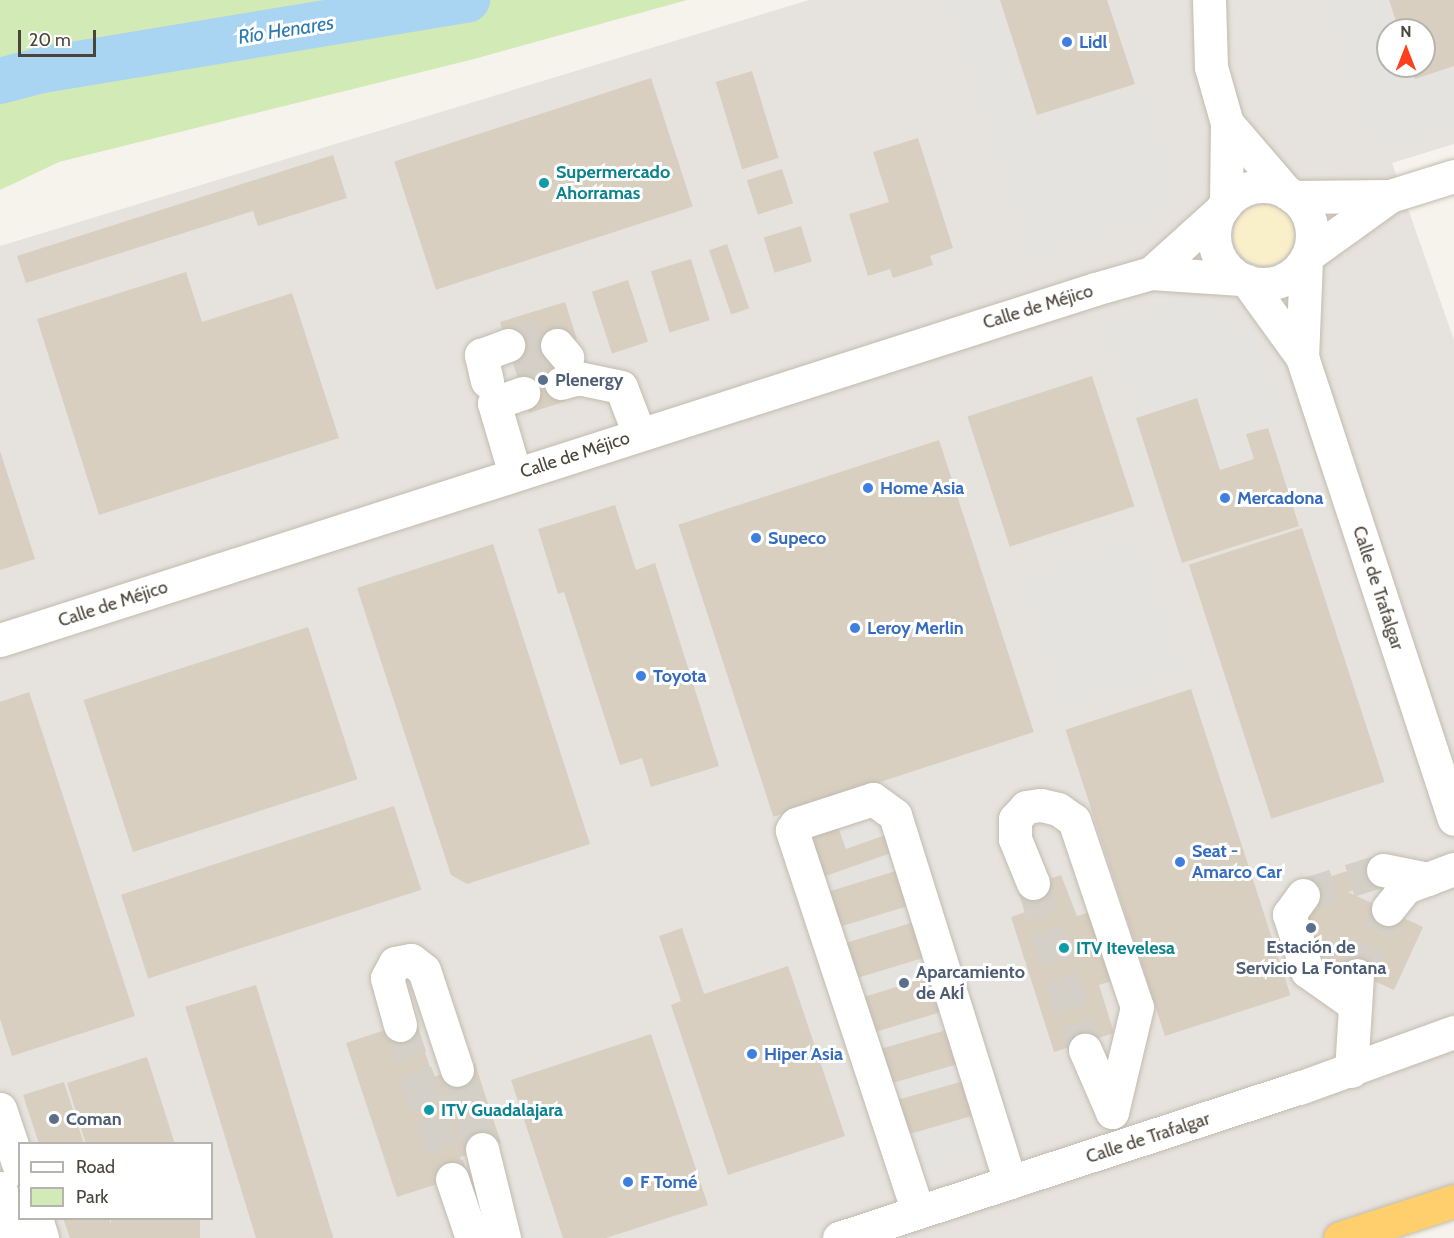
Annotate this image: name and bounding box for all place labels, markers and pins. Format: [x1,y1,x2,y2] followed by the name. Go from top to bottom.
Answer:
[1079,31,1107,53] place label: Lidl
[1060,35,1074,49] marker: Lidl
[556,162,670,204] place label: Supermercado Ahorramas
[537,176,551,190] marker: Supermercado Ahorramas
[555,369,623,391] place label: Plenergy
[536,373,550,387] marker: Plenergy
[880,477,964,499] place label: Home Asia
[861,481,875,495] marker: Home Asia
[1237,487,1323,509] place label: Mercadona
[1218,491,1232,505] marker: Mercadona
[768,527,826,549] place label: Supeco
[749,531,763,545] marker: Supeco
[867,617,964,639] place label: Leroy Merlin
[848,621,862,635] marker: Leroy Merlin
[653,665,706,687] place label: Toyota
[634,669,648,683] marker: Toyota
[1192,841,1282,884] place label: Seat - Amarco Car
[1173,855,1187,869] marker: Seat - Amarco Car
[1304,921,1318,935] marker: Estación de Servicio La Fontana
[1076,937,1175,959] place label: ITV Itevelesa
[1236,937,1386,980] place label: Estación de Servicio La Fontana
[1057,941,1071,955] marker: ITV Itevelesa
[916,962,1025,1004] place label: Aparcamiento de AkÍ
[897,976,911,990] marker: Aparcamiento de AkÍ
[764,1043,843,1065] place label: Hiper Asia
[745,1047,759,1061] marker: Hiper Asia
[441,1099,563,1121] place label: ITV Guadalajara
[422,1103,436,1117] marker: ITV Guadalajara
[66,1108,122,1130] place label: Coman
[47,1112,61,1126] marker: Coman
[640,1171,697,1193] place label: F Tomé
[621,1175,635,1189] marker: F Tomé

